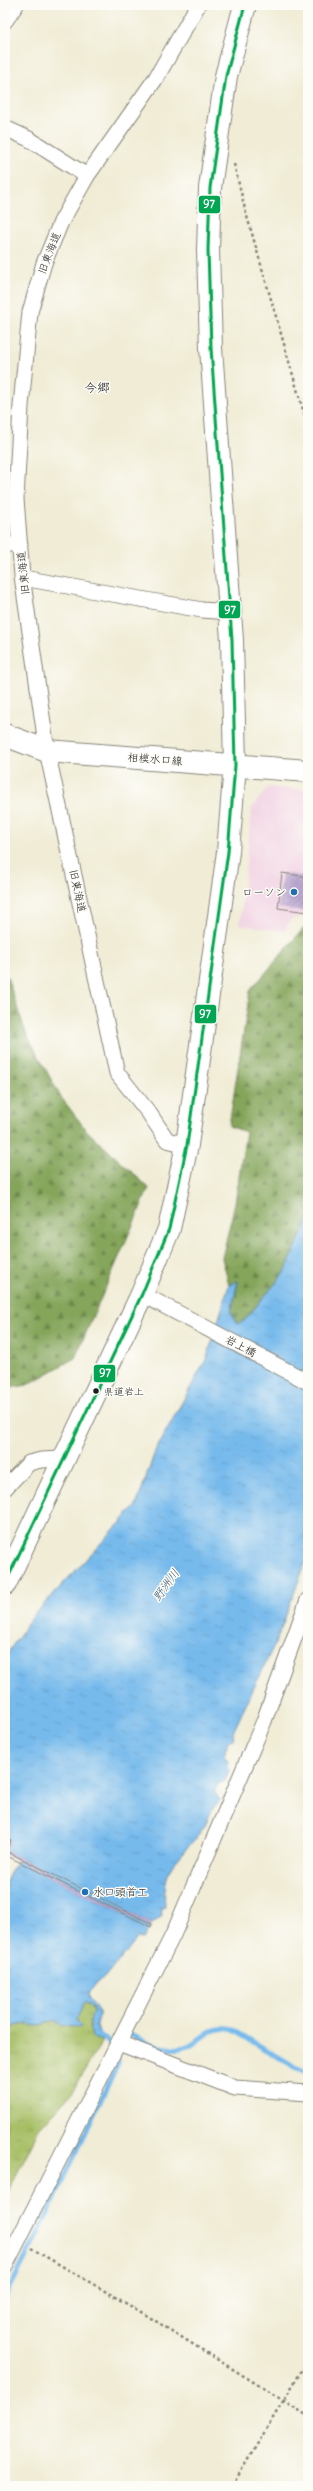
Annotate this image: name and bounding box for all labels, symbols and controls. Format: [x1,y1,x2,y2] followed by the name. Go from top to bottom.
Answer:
[198,195,221,214] line badge: 97
[203,197,215,211] text: 97
[35,230,63,276] street label: 旧東海道
[84,379,110,396] district label: 今郷
[14,550,32,596] street label: 旧東海道
[218,600,241,619] line badge: 97
[224,603,236,617] text: 97
[127,750,183,768] street label: 相模水口線
[67,868,89,914] street label: 旧東海道
[242,885,286,899] place label: ローソン
[289,887,299,897] marker: ローソン
[194,1004,217,1024] line badge: 97
[199,1007,211,1021] text: 97
[223,1332,259,1360] street label: 岩上橋
[93,1364,116,1383] line badge: 97
[99,1366,111,1380] text: 97
[104,1385,144,1398] place label: 県道岩上
[91,1386,101,1396] marker: 県道岩上
[149,1566,182,1604] water label: 野洲川
[93,1885,148,1899] place label: 水口頭首工
[80,1887,90,1897] marker: 水口頭首工

